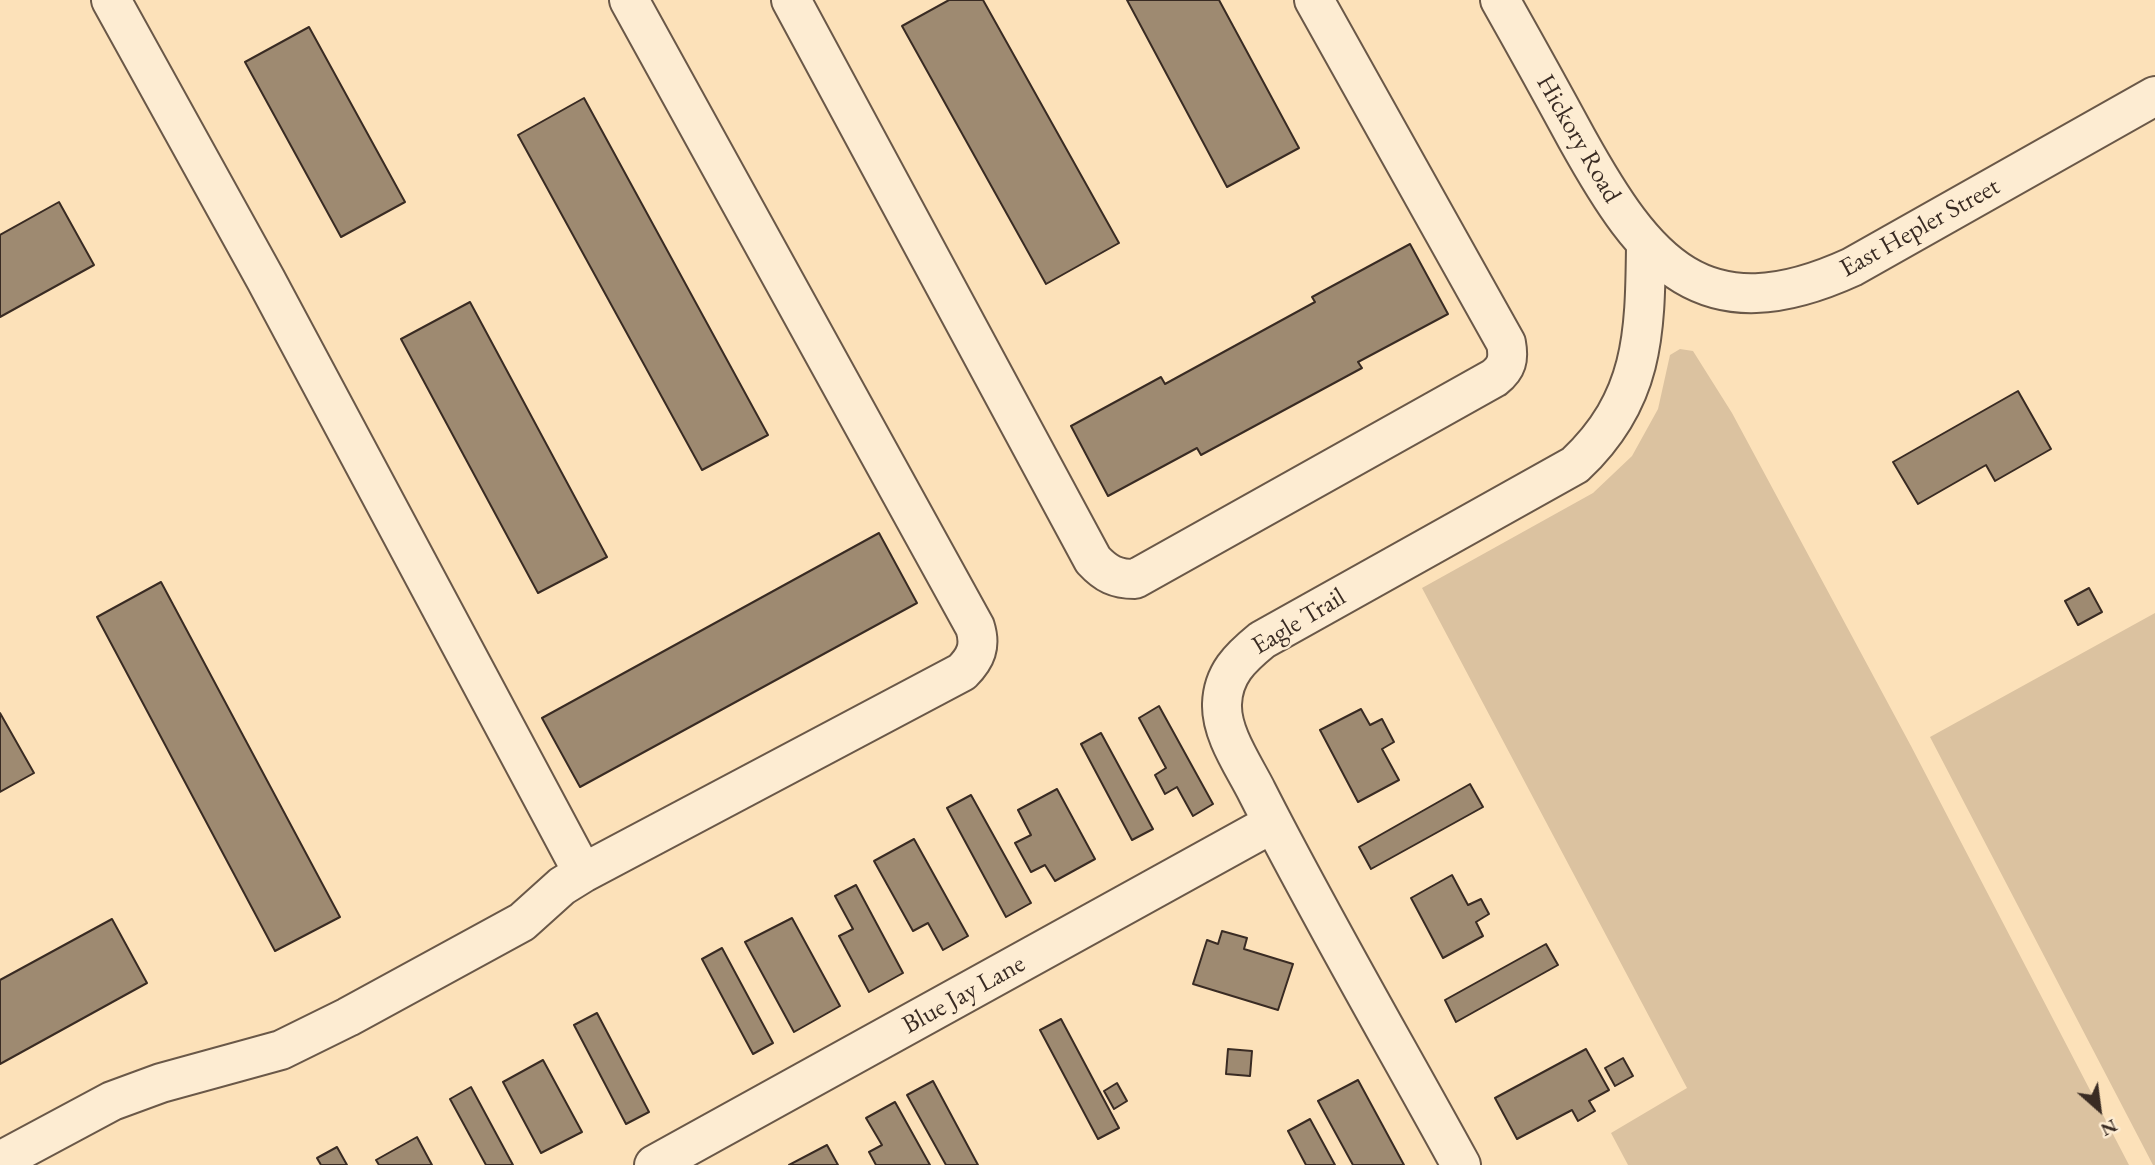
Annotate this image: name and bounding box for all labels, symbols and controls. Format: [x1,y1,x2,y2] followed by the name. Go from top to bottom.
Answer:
[1529,69,1627,209] street label: Hickory Road
[1835,171,2005,285] street label: East Hepler Street
[1246,582,1352,662] street label: Eagle Trail
[897,949,1031,1041] street label: Blue Jay Lane
[2064,1074,2134,1144] north arrow
[2096,1113,2122,1143] text: N

